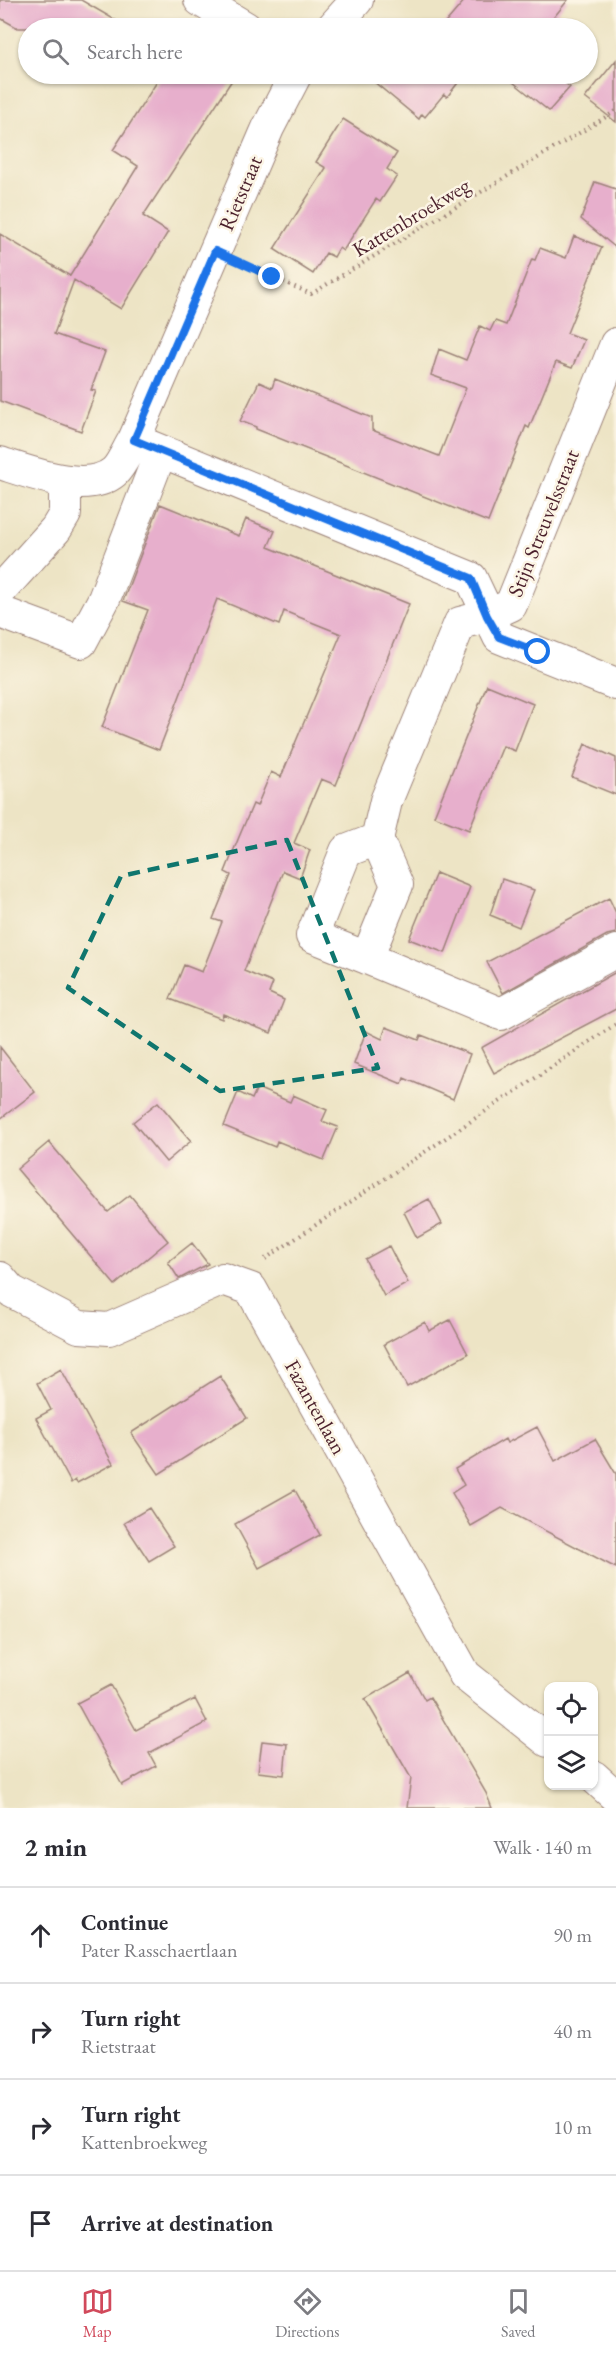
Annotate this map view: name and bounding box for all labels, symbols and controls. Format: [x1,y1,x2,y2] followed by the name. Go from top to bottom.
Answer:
[18,18,598,84] search box
[39,35,72,68] icon: search
[87,37,182,66] text: Search here
[212,151,268,234] street label: Rietstraat
[347,171,476,263] street label: Kattenbroekweg
[258,263,284,289] route end
[501,445,585,601] street label: Stijn Streuvelsstraat
[524,638,550,664] route start
[279,1355,353,1459] street label: Fazantenlaan
[544,1682,598,1790] map controls
[544,1682,598,1736] button: locate
[544,1736,598,1790] button: layers
[24,1830,87,1864] text: 2 min
[493,1834,592,1860] text: Walk · 140 m
[81,1908,168,1937] text: Continue
[24,1919,57,1952] icon: ahead
[553,1922,592,1948] text: 90 m
[81,1937,237,1963] text: Pater Rasschaertlaan
[81,2004,180,2033] text: Turn right
[24,2015,57,2048] icon: right
[553,2018,592,2044] text: 40 m
[81,2033,156,2059] text: Rietstraat
[81,2100,180,2129] text: Turn right
[24,2111,57,2144] icon: right
[553,2114,592,2140] text: 10 m
[81,2129,207,2155] text: Kattenbroekweg
[24,2207,57,2240] icon: arrive
[81,2209,273,2238] text: Arrive at destination
[81,2285,114,2342] tab: Map
[275,2285,340,2342] tab: Directions
[501,2285,535,2342] tab: Saved

